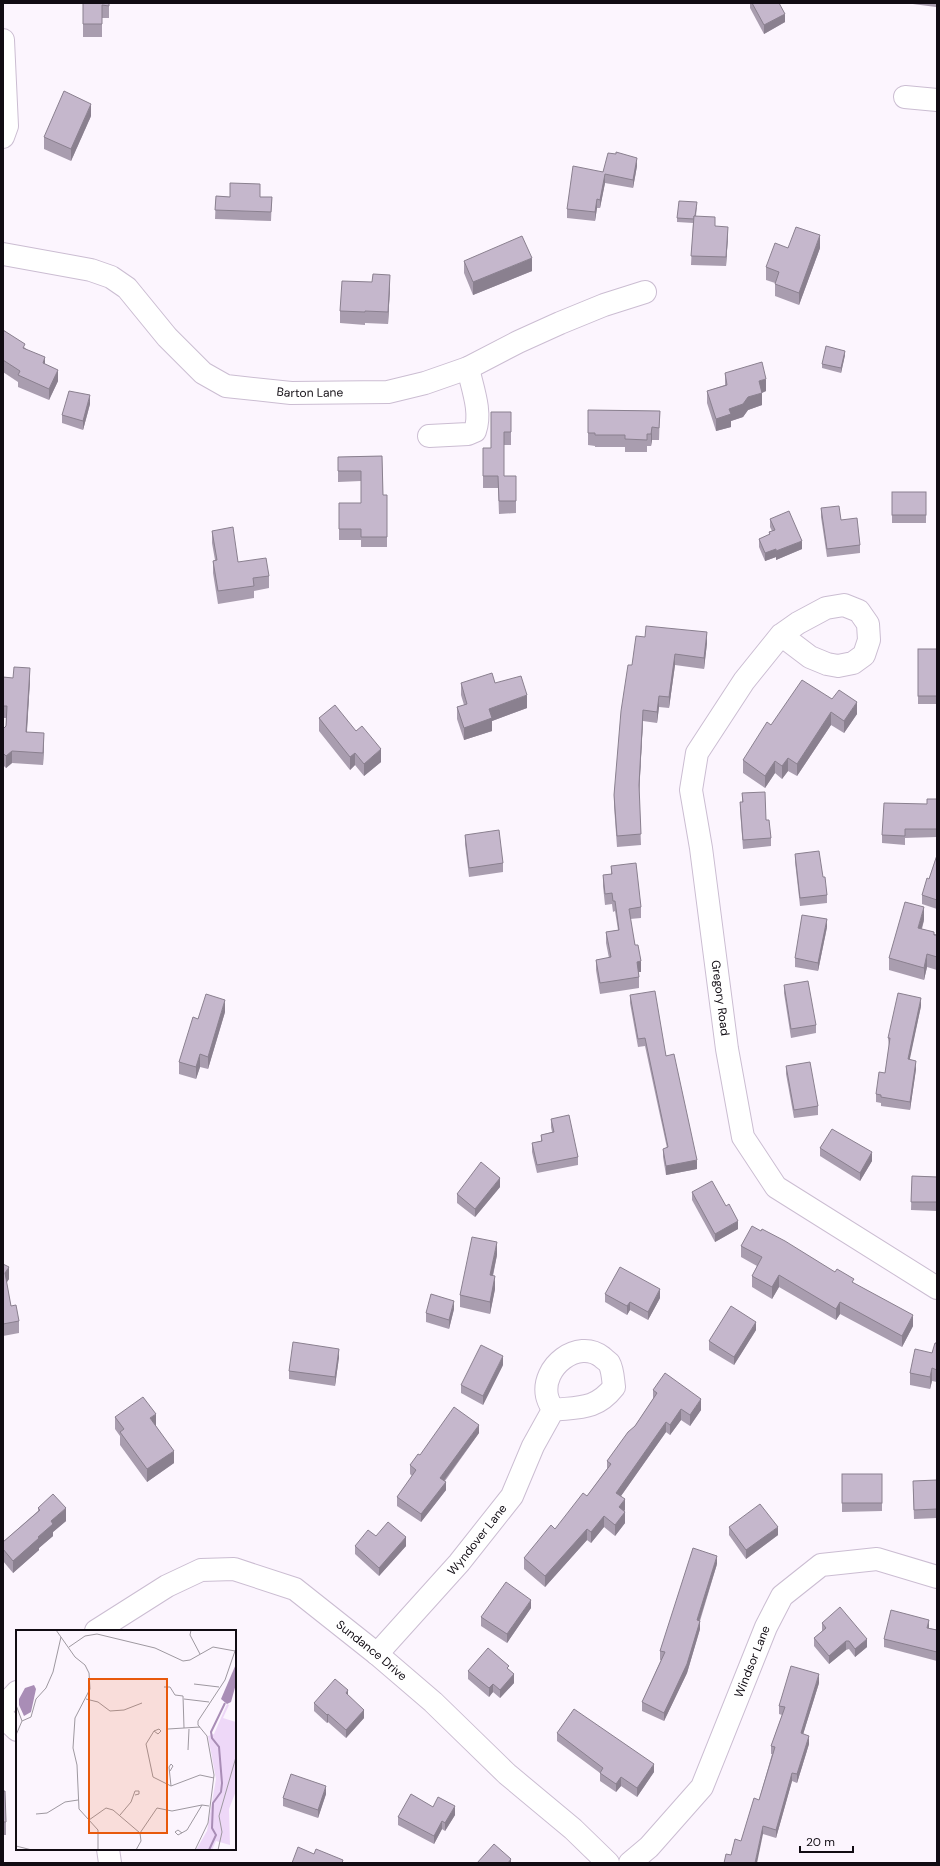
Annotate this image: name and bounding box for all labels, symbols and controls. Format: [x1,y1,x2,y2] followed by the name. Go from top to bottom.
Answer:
[276,384,344,401] street label: Barton Lane
[708,959,733,1037] street label: Gregory Road
[444,1501,511,1579] street label: Wyndover Lane
[333,1617,410,1684] street label: Sundance Drive
[731,1623,774,1700] street label: Windsor Lane
[16,1630,236,1850] inset map
[800,1828,853,1854] scale bar
[806,1834,835,1850] text: 20 m

